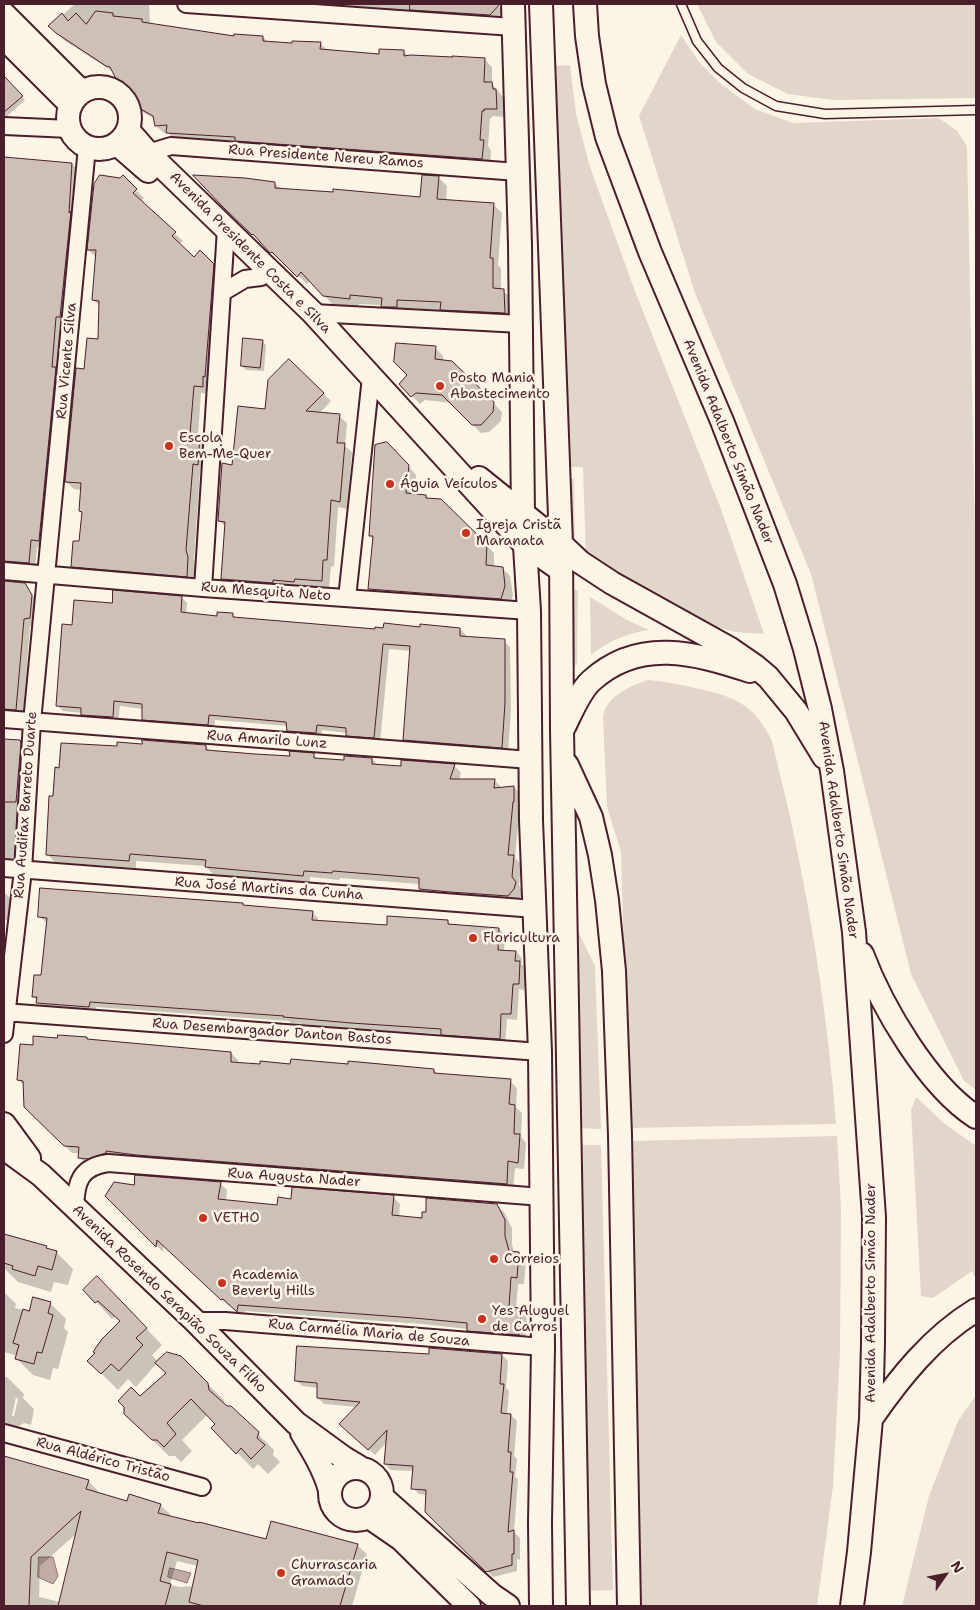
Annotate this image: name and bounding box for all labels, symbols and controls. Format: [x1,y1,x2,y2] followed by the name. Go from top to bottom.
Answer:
[228,142,424,172] street label: Rua Presidente Nereu Ramos
[166,169,334,337] street label: Avenida Presidente Costa e Silva
[54,302,80,420] street label: Rua Vicente Silva
[679,337,777,547] street label: Avenida Adalberto Simão Nader
[450,370,550,402] place label: Posto Mania Abastecimento
[434,380,446,392] marker: Posto Mania Abastecimento
[179,430,272,462] place label: Escola Bem-Me-Quer
[163,440,175,452] marker: Escola Bem-Me-Quer
[400,476,498,492] place label: Águia Veículos
[384,478,396,490] marker: Águia Veículos
[476,517,561,550] place label: Igreja Cristã Maranata
[460,527,472,539] marker: Igreja Cristã Maranata
[200,579,332,605] street label: Rua Mesquita Neto
[11,711,41,899] street label: Rua Audifax Barreto Duarte
[814,720,862,940] street label: Avenida Adalberto Simão Nader
[206,727,328,753] street label: Rua Amarilo Lunz
[174,874,364,904] street label: Rua José Martins da Cunha
[483,930,560,946] place label: Floricultura
[467,932,479,944] marker: Floricultura
[152,1015,392,1049] street label: Rua Desembargador Danton Bastos
[227,1165,361,1191] street label: Rua Augusta Nader
[863,1183,879,1403] street label: Avenida Adalberto Simão Nader
[68,1202,270,1396] street label: Avenida Rosendo Serapião Souza Filho
[213,1210,260,1226] place label: VETHO
[197,1212,209,1224] marker: VETHO
[504,1251,559,1267] place label: Correios
[488,1253,500,1265] marker: Correios
[232,1267,315,1300] place label: Academia Beverly Hills
[216,1277,228,1289] marker: Academia Beverly Hills
[492,1303,569,1335] place label: Yes Aluguel de Carros
[476,1313,488,1325] marker: Yes Aluguel de Carros
[267,1316,471,1350] street label: Rua Carmélia Maria de Souza
[34,1434,172,1486] street label: Rua Aldérico Tristão
[920,1550,970,1600] north arrow
[291,1557,377,1590] place label: Churrascaria Gramado
[947,1557,968,1576] text: N
[275,1567,287,1579] marker: Churrascaria Gramado

